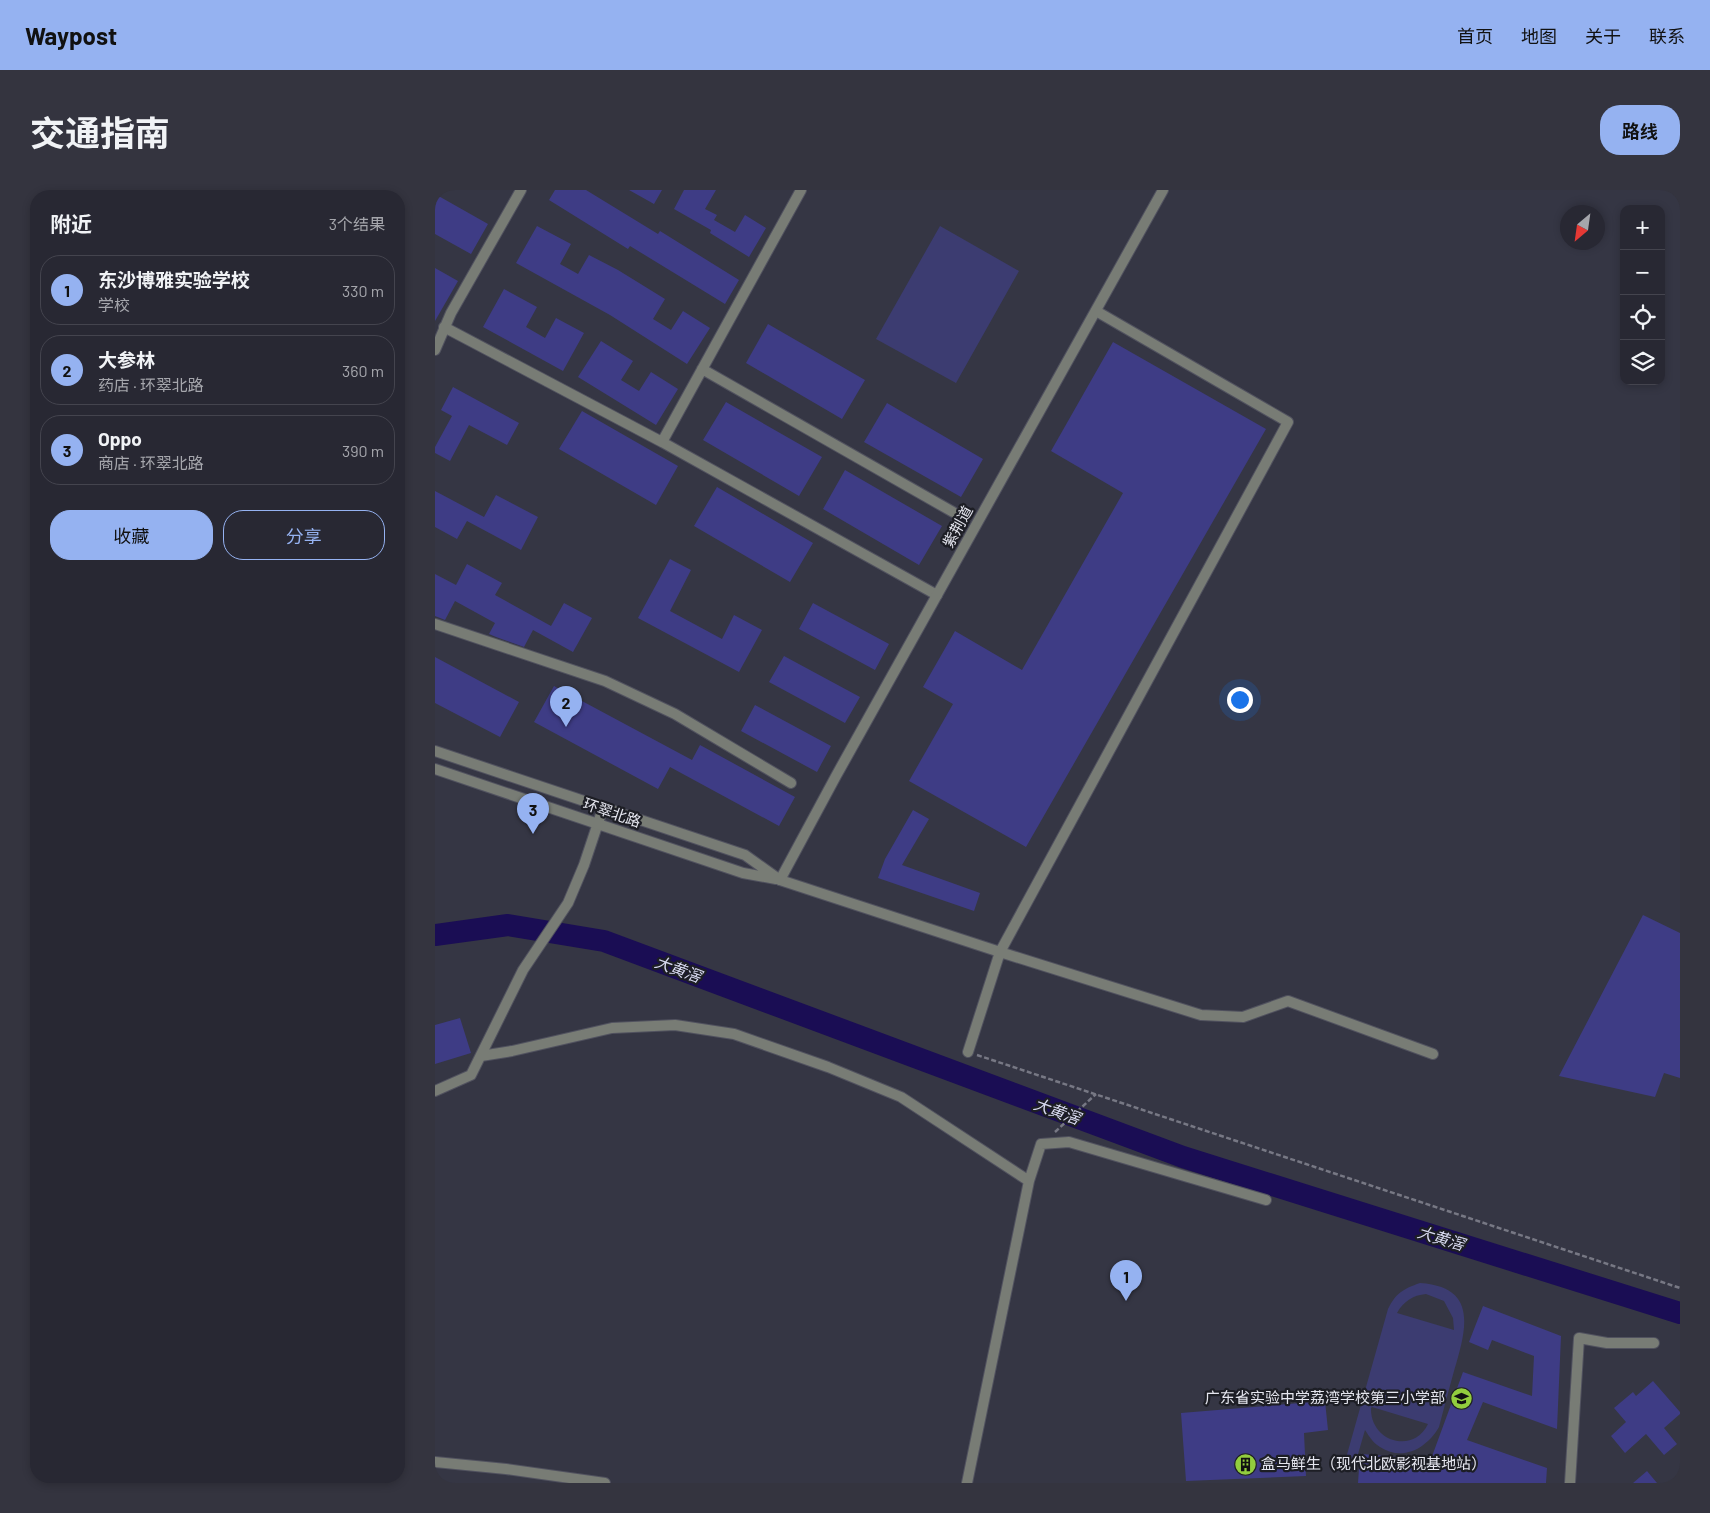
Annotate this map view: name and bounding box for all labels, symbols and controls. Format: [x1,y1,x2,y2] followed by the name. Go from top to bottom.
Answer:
[25,21,117,50] text: Waypost
[1457,25,1493,47] text: 首页
[1521,25,1557,47] text: 地图
[1585,25,1621,47] text: 关于
[1649,25,1685,47] text: 联系
[1600,105,1680,155] button: 路线
[30,111,170,153] text: 交通指南
[1560,205,1605,250] north arrow
[1620,205,1665,385] map controls
[1620,205,1665,250] button: +
[50,211,92,236] text: 附近
[329,214,385,233] text: 3个结果
[1620,250,1665,295] button: −
[98,268,250,291] text: 东沙博雅实验学校
[64,281,70,300] text: 1
[342,281,384,300] text: 330 m
[98,295,130,314] text: 学校
[1620,295,1665,340] button: locate
[1620,340,1665,385] button: layers
[98,348,155,371] text: 大参林
[63,361,71,380] text: 2
[342,361,384,380] text: 360 m
[98,375,204,394] text: 药店 · 环翠北路
[98,427,142,450] text: Oppo
[63,441,71,460] text: 3
[342,441,384,460] text: 390 m
[98,453,204,472] text: 商店 · 环翠北路
[938,502,976,551] street label: 紫荆道
[50,510,213,560] button: 收藏
[223,510,385,560] button: 分享
[550,686,582,727] pin: 2
[1227,687,1253,713] your location
[517,793,549,834] pin: 3
[581,794,644,830] street label: 环翠北路
[652,951,706,986] water label: 大黄滘
[1031,1093,1085,1128] water label: 大黄滘
[1415,1221,1469,1254] water label: 大黄滘
[1110,1260,1142,1301] pin: 1
[1449,1386,1473,1410] school or university icon: 广东省实验中学荔湾学校第三小学部
[1205,1388,1445,1406] place label: 广东省实验中学荔湾学校第三小学部
[1233,1452,1257,1476] building icon: 盒马鲜生（现代北欧影视基地站）
[1261,1454,1486,1472] place label: 盒马鲜生（现代北欧影视基地站）

